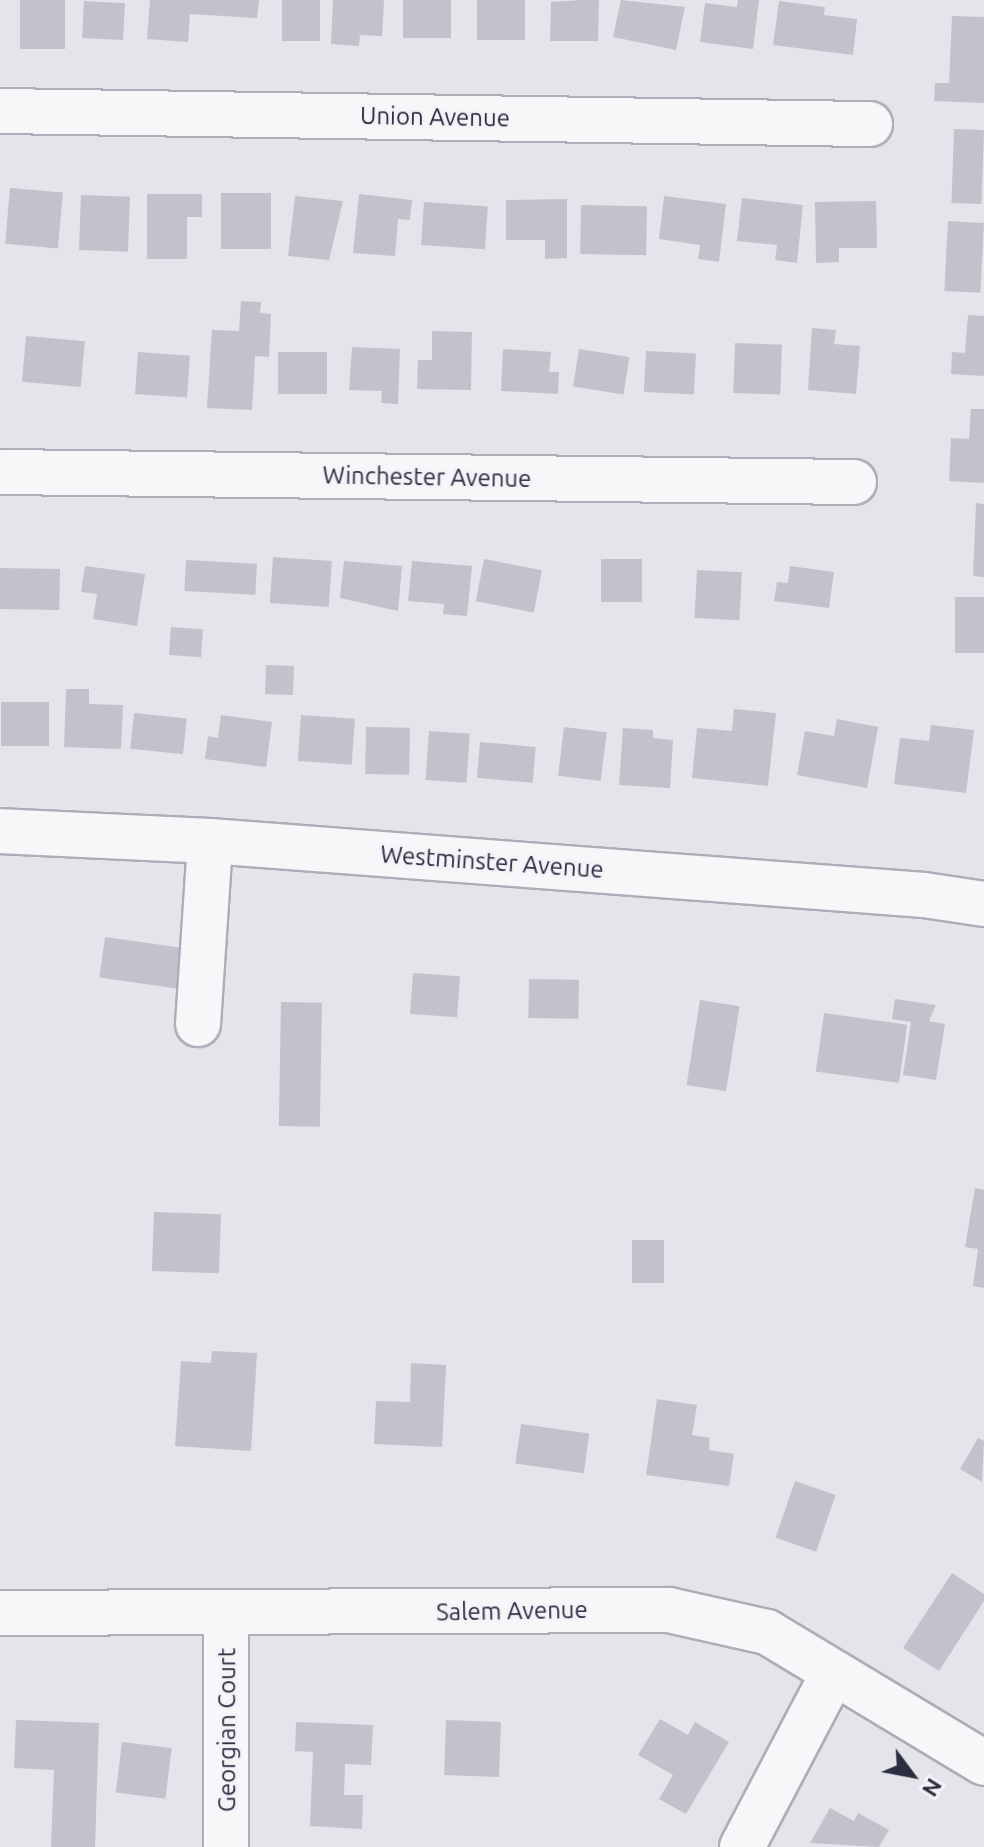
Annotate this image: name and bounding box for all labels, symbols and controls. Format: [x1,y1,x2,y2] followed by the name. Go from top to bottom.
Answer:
[360,101,510,133] street label: Union Avenue
[322,461,532,493] street label: Winchester Avenue
[379,840,605,884] street label: Westminster Avenue
[436,1595,588,1627] street label: Salem Avenue
[213,1648,241,1812] street label: Georgian Court
[872,1735,952,1815] north arrow
[918,1774,948,1802] text: N

